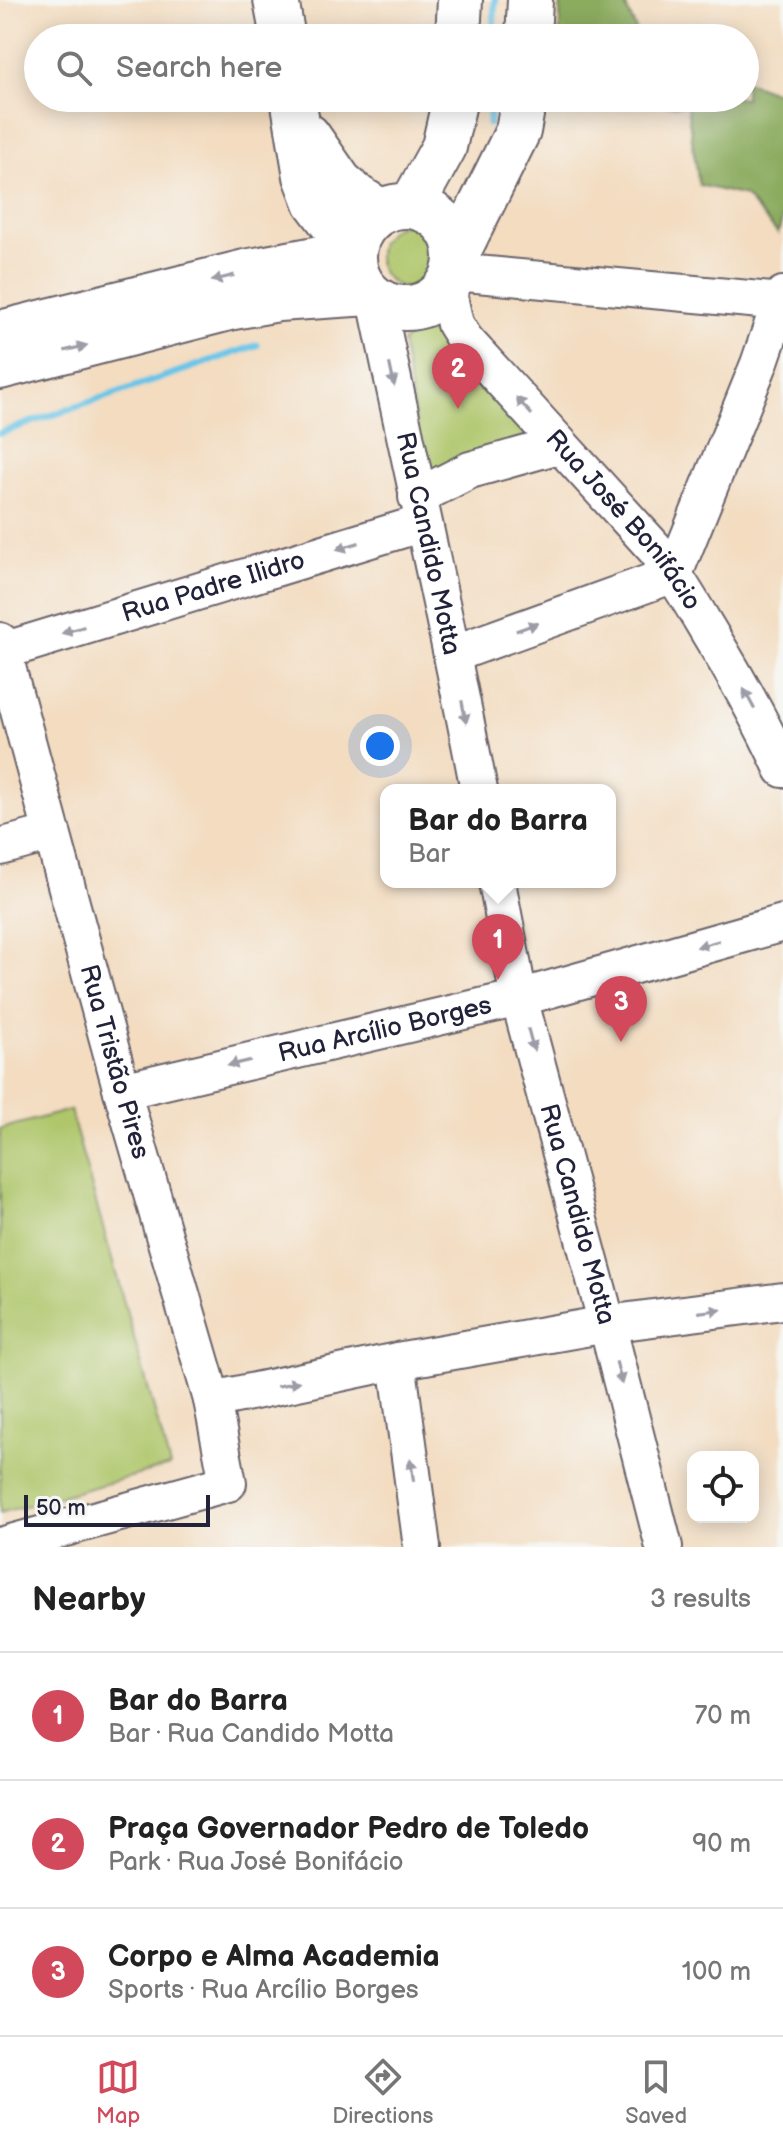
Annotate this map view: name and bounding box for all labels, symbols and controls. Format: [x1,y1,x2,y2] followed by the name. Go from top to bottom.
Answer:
[24,24,759,112] search box
[52,46,96,90] icon: search
[116,50,282,86] text: Search here
[210,272,235,285] one-way arrow
[63,341,88,353] one-way arrow
[432,343,484,409] pin: 2
[386,363,399,388] one-way arrow
[515,396,533,415] one-way arrow
[539,423,708,616] street label: Rua José Bonifácio
[389,429,467,658] street label: Rua Candido Motta
[336,540,360,553] one-way arrow
[118,544,309,629] street label: Rua Padre Ilidro
[515,621,539,633] one-way arrow
[61,624,85,637] one-way arrow
[742,688,756,711] one-way arrow
[459,699,471,724] one-way arrow
[360,726,400,766] your location
[380,784,616,888] popup
[408,803,588,839] text: Bar do Barra
[408,839,450,870] text: Bar
[472,914,524,980] pin: 1
[695,939,720,951] one-way arrow
[73,961,156,1163] street label: Rua Tristão Pires
[595,976,647,1042] pin: 3
[275,989,495,1069] street label: Rua Arcílio Borges
[525,1028,537,1053] one-way arrow
[226,1058,251,1070] one-way arrow
[533,1100,622,1328] street label: Rua Candido Motta
[698,1304,723,1317] one-way arrow
[614,1360,626,1385] one-way arrow
[276,1377,301,1390] one-way arrow
[687,1451,759,1523] map controls
[687,1451,759,1523] button: locate
[405,1457,418,1482] one-way arrow
[24,1491,210,1527] scale bar
[36,1495,86,1522] text: 50 m
[32,1579,146,1620] text: Nearby
[650,1584,751,1615] text: 3 results
[108,1683,288,1719] text: Bar do Barra
[53,1701,63,1732] text: 1
[694,1701,751,1732] text: 70 m
[108,1719,394,1750] text: Bar · Rua Candido Motta
[108,1811,589,1847] text: Praça Governador Pedro de Toledo
[50,1829,66,1860] text: 2
[692,1829,751,1860] text: 90 m
[108,1847,404,1878] text: Park · Rua José Bonifácio
[108,1939,440,1975] text: Corpo e Alma Academia
[50,1957,66,1988] text: 3
[682,1957,751,1988] text: 100 m
[108,1975,419,2006] text: Sports · Rua Arcílio Borges
[96,2055,140,2130] tab: Map
[332,2055,433,2130] tab: Directions
[625,2055,687,2130] tab: Saved

